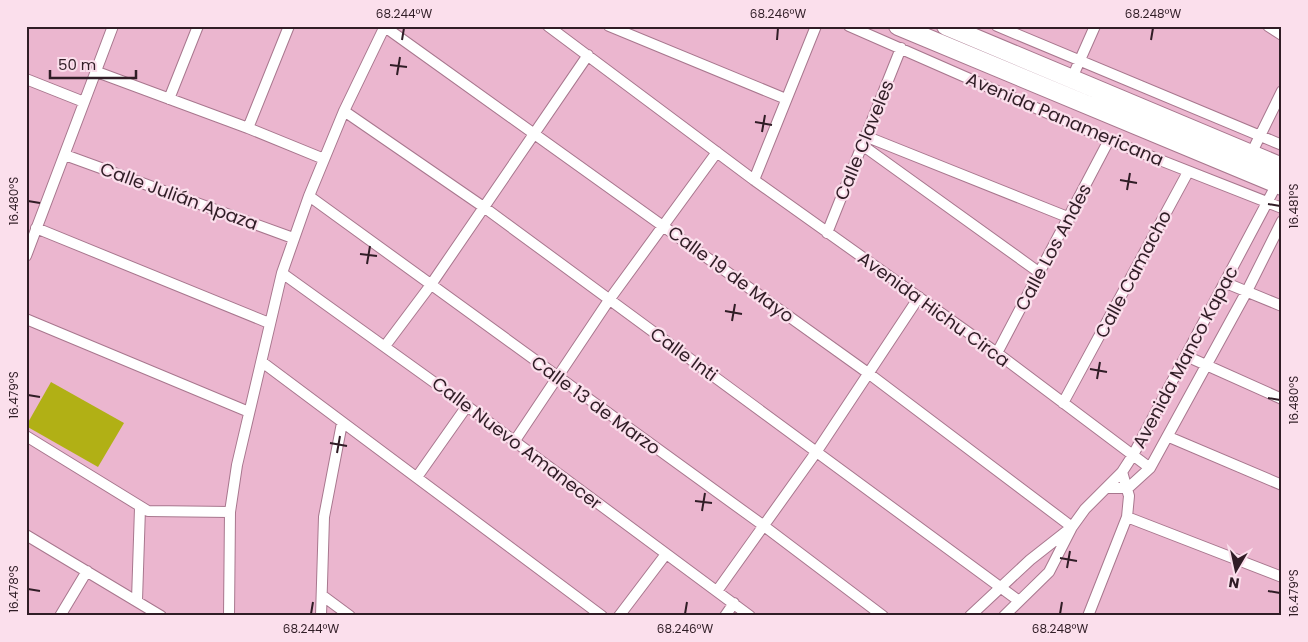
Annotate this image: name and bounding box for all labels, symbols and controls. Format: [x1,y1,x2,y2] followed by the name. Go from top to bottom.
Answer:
[376,5,432,22] text: 68.244°W
[750,5,806,22] text: 68.246°W
[1125,5,1181,22] text: 68.248°W
[50,48,136,80] scale bar
[58,54,96,75] text: 50 m
[962,66,1168,172] street label: Avenida Panamericana
[829,76,899,204] street label: Calle Claveles
[97,156,261,236] street label: Calle Julián Apaza
[5,177,22,225] text: 16.480°S
[1009,179,1097,315] street label: Calle Los Andes
[1285,184,1302,228] text: 16.481°S
[1089,206,1177,342] street label: Calle Camacho
[663,220,799,328] street label: Calle 19 de Mayo
[853,245,1015,373] street label: Avenida Hichu Circa
[1126,261,1244,453] street label: Avenida Manco Kapac
[645,321,723,387] street label: Calle Inti
[526,350,666,460] street label: Calle 13 de Marzo
[5,371,22,419] text: 16.479°S
[427,371,607,515] street label: Calle Nuevo Amanecer
[1285,376,1302,424] text: 16.480°S
[1210,544,1260,594] north arrow
[5,565,22,613] text: 16.478°S
[1285,569,1302,617] text: 16.479°S
[1227,572,1241,594] text: N
[283,620,339,637] text: 68.244°W
[657,620,713,637] text: 68.246°W
[1032,620,1088,637] text: 68.248°W

